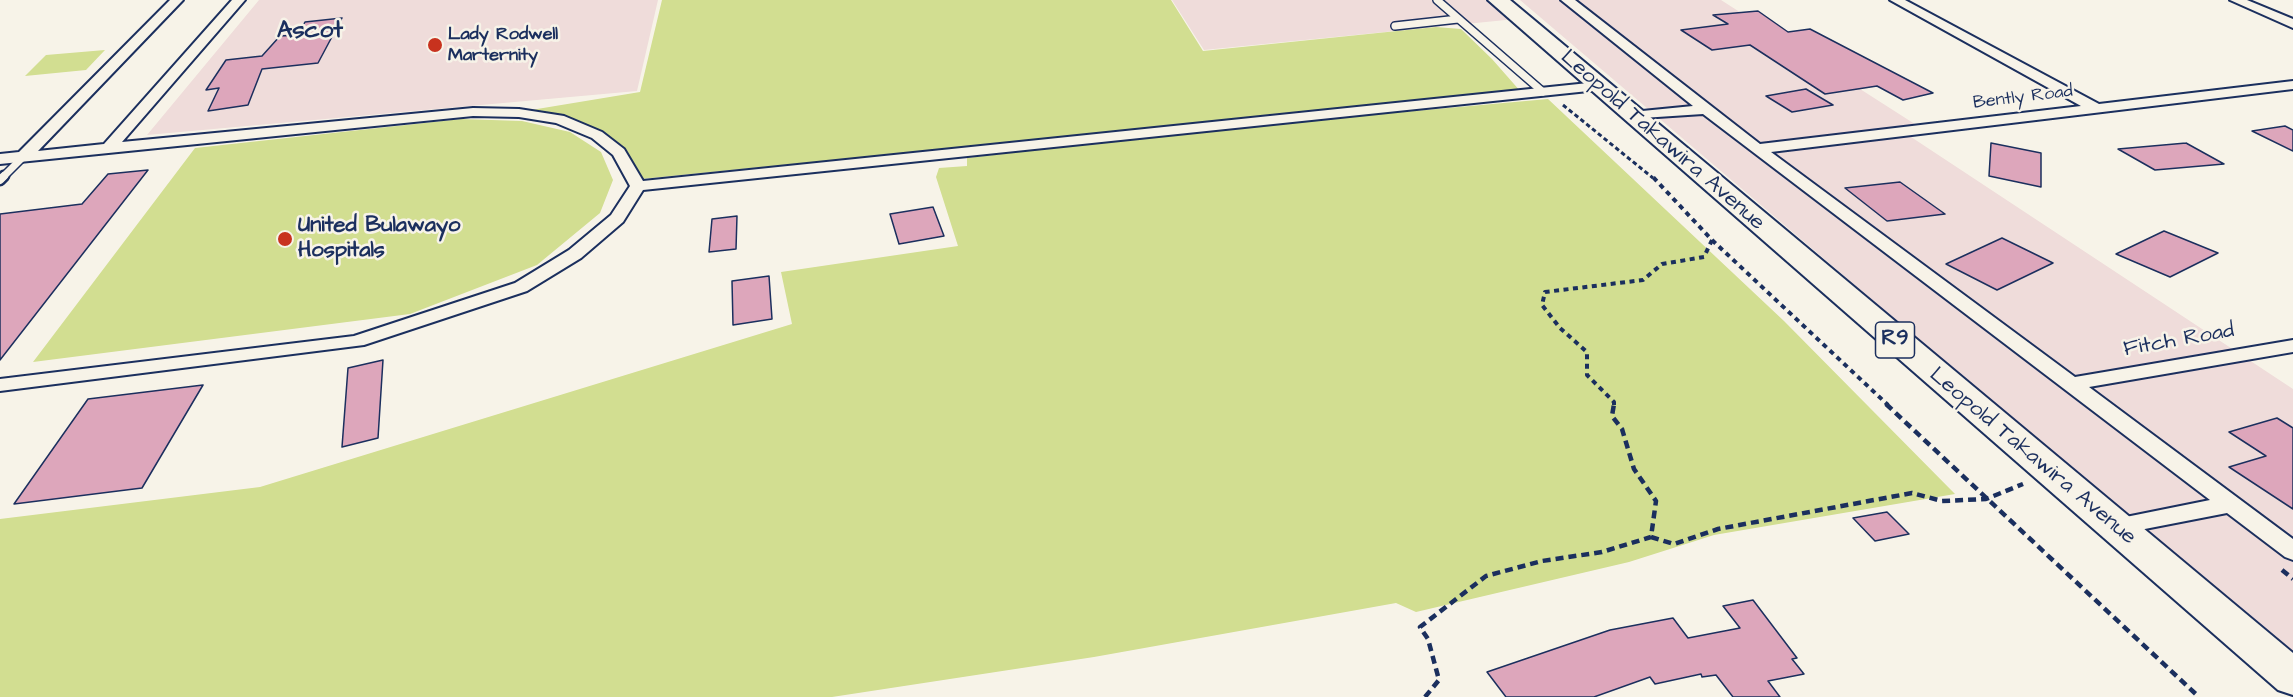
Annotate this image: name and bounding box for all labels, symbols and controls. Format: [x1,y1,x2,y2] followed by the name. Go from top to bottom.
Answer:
[277,18,343,46] district label: Ascot
[448,24,558,66] place label: Lady Rodwell Marternity
[426,36,444,54] marker: Lady Rodwell Marternity
[1554,45,1770,237] street label: Leopold Takawira Avenue
[1972,81,2074,115] street label: Bently Road
[298,213,460,264] place label: United Bulawayo Hospitals
[276,230,294,248] marker: United Bulawayo Hospitals
[2122,318,2236,364] street label: Fitch Road
[1876,322,1914,358] road number: R9
[1923,363,2141,551] street label: Leopold Takawira Avenue

